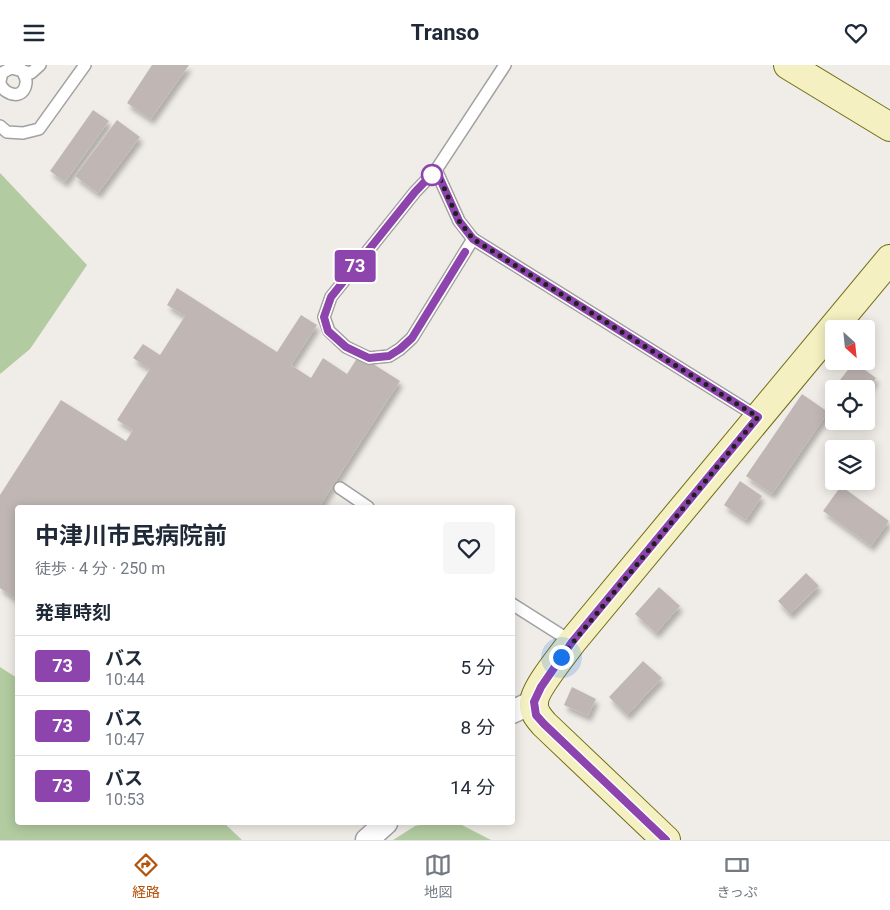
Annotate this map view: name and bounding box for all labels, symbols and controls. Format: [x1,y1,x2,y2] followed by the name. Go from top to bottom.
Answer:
[20,19,48,47] icon: menu
[842,19,870,47] icon: heart
[411,20,479,45] text: Transo
[421,164,443,186] unlabelled marker
[332,250,378,282] line badge: 73
[345,255,365,276] text: 73
[825,320,875,370] north arrow
[825,320,875,490] map controls
[825,380,875,430] button: locate
[825,440,875,490] button: layers
[35,522,227,550] text: 中津川市民病院前
[443,522,495,574] button: heart
[35,559,165,578] text: 徒歩 · 4 分 · 250 m
[35,601,111,624] text: 発車時刻
[549,645,574,670] your location
[105,647,143,670] text: バス
[52,655,73,676] text: 73
[461,656,495,679] text: 5 分
[105,670,145,689] text: 10:44
[105,707,143,730] text: バス
[52,715,73,736] text: 73
[461,716,495,739] text: 8 分
[105,730,145,749] text: 10:47
[105,767,143,790] text: バス
[52,775,73,796] text: 73
[450,776,495,799] text: 14 分
[105,790,145,809] text: 10:53
[132,851,160,901] tab: 経路
[424,851,452,901] tab: 地図
[716,851,758,901] tab: きっぷ

